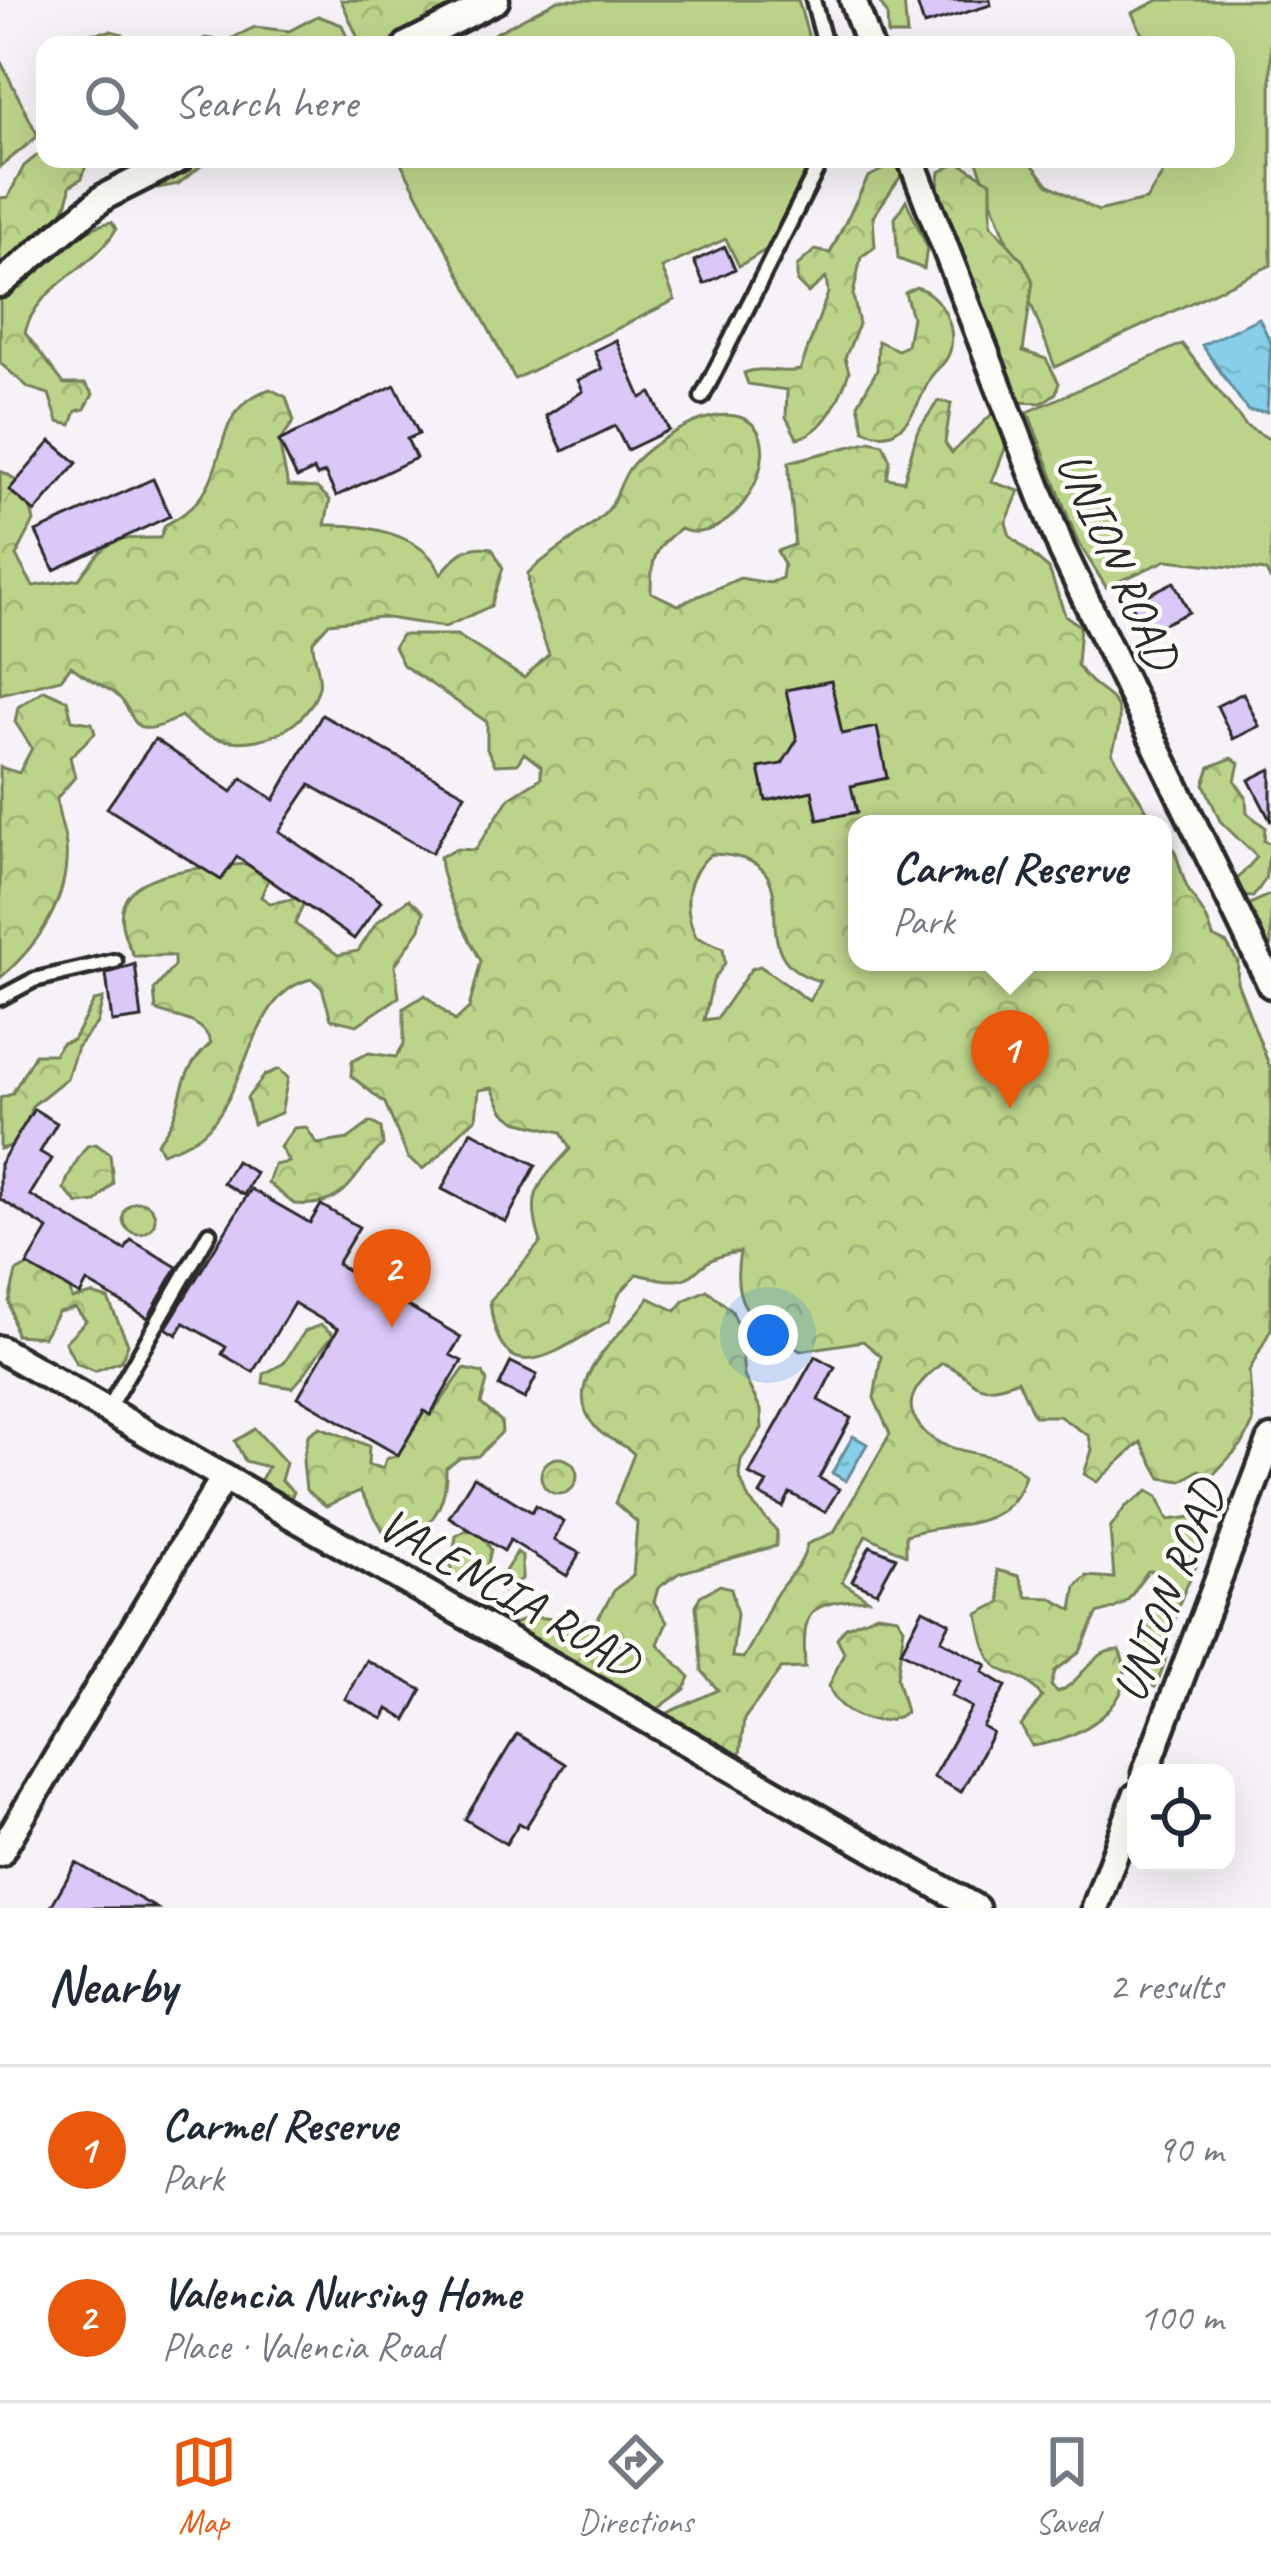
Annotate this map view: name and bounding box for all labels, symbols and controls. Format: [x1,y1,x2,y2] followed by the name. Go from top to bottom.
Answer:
[36,36,1235,168] search box
[78,69,144,135] icon: search
[174,74,357,131] text: Search here
[1043,442,1194,682] street label: UNION ROAD
[848,815,1172,971] popup
[892,840,1128,897] text: Carmel Reserve
[892,897,954,946] text: Park
[971,1010,1049,1109] pin: 1
[353,1229,431,1328] pin: 2
[738,1305,798,1365] your location
[1098,1468,1239,1710] street label: UNION ROAD
[368,1493,654,1693] street label: VALENCIA ROAD
[1127,1764,1235,1872] map controls
[1127,1764,1235,1872] button: locate
[48,1954,176,2018] text: Nearby
[1109,1962,1223,2011] text: 2 results
[162,2097,397,2154] text: Carmel Reserve
[78,2125,96,2174] text: 1
[1157,2125,1223,2174] text: 90 m
[162,2154,224,2203] text: Park
[162,2265,520,2322] text: Valencia Nursing Home
[78,2293,96,2342] text: 2
[1139,2293,1223,2342] text: 100 m
[162,2322,442,2371] text: Place · Valencia Road
[171,2429,237,2543] tab: Map
[578,2429,693,2543] tab: Directions
[1034,2429,1100,2543] tab: Saved

